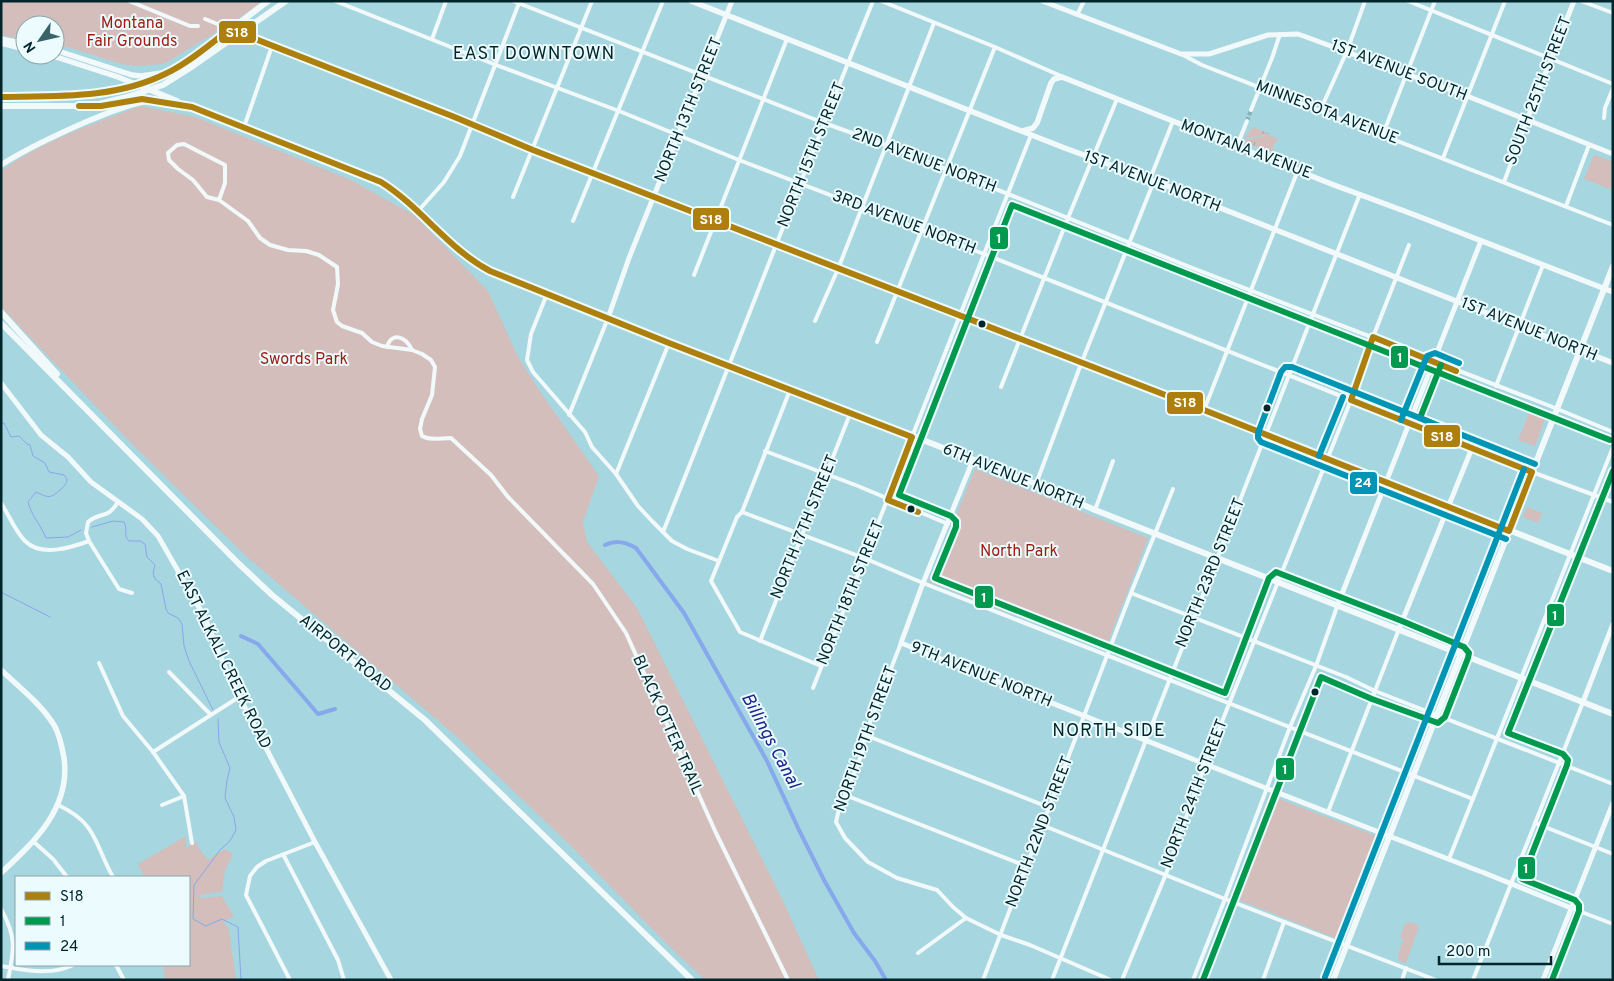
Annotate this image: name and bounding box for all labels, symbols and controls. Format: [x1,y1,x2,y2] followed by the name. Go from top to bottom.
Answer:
[87,14,177,52] park label: Montana Fair Grounds
[1501,14,1577,168] street label: SOUTH 25TH STREET
[15,15,65,65] north arrow
[218,20,257,44] line badge: S18
[226,25,249,42] text: S18
[651,35,727,185] street label: NORTH 13TH STREET
[1328,36,1470,106] street label: 1ST AVENUE SOUTH
[21,38,40,55] text: N
[453,43,615,66] district label: EAST DOWNTOWN
[1253,77,1401,149] street label: MINNESOTA AVENUE
[774,79,850,231] street label: NORTH 15TH STREET
[1178,116,1314,184] street label: MONTANA AVENUE
[849,124,999,198] street label: 2ND AVENUE NORTH
[1081,147,1223,217] street label: 1ST AVENUE NORTH
[829,186,979,260] street label: 3RD AVENUE NORTH
[692,207,730,231] line badge: S18
[700,212,723,229] text: S18
[989,226,1009,250] line badge: 1
[996,231,1002,248] text: 1
[1458,293,1600,367] street label: 1ST AVENUE NORTH
[977,319,987,329] unlabelled marker
[1390,345,1409,369] line badge: 1
[260,350,348,370] park label: Swords Park
[1397,350,1403,367] text: 1
[1166,391,1204,415] line badge: S18
[1174,395,1197,412] text: S18
[1262,403,1272,413] unlabelled marker
[1423,424,1461,448] line badge: S18
[1431,429,1454,446] text: S18
[939,439,1087,515] street label: 6TH AVENUE NORTH
[767,452,843,602] street label: NORTH 17TH STREET
[1349,471,1378,495] line badge: 24
[1354,475,1372,492] text: 24
[1172,495,1250,651] street label: NORTH 23RD STREET
[906,504,916,514] unlabelled marker
[813,518,889,668] street label: NORTH 18TH STREET
[980,542,1058,562] park label: North Park
[171,567,275,753] street label: EAST ALKALI CREEK ROAD
[974,585,994,609] line badge: 1
[981,590,987,607] text: 1
[1546,603,1565,627] line badge: 1
[1552,608,1558,625] text: 1
[295,611,395,697] street label: AIRPORT ROAD
[907,637,1055,713] street label: 9TH AVENUE NORTH
[627,652,707,798] street label: BLACK OTTER TRAIL
[830,663,902,815] street label: NORTH 19TH STREET
[1310,687,1320,697] unlabelled marker
[735,689,806,794] water label: Billings Canal
[1157,716,1233,872] street label: NORTH 24TH STREET
[1052,720,1166,743] district label: NORTH SIDE
[1002,753,1078,911] street label: NORTH 22ND STREET
[1275,757,1295,781] line badge: 1
[1282,762,1288,779] text: 1
[1517,856,1536,880] line badge: 1
[1523,861,1529,878] text: 1
[15,876,190,966] legend
[60,888,84,907] text: S18
[60,913,66,932] text: 1
[1439,934,1552,966] scale bar
[60,938,78,957] text: 24
[1446,943,1491,962] text: 200 m

